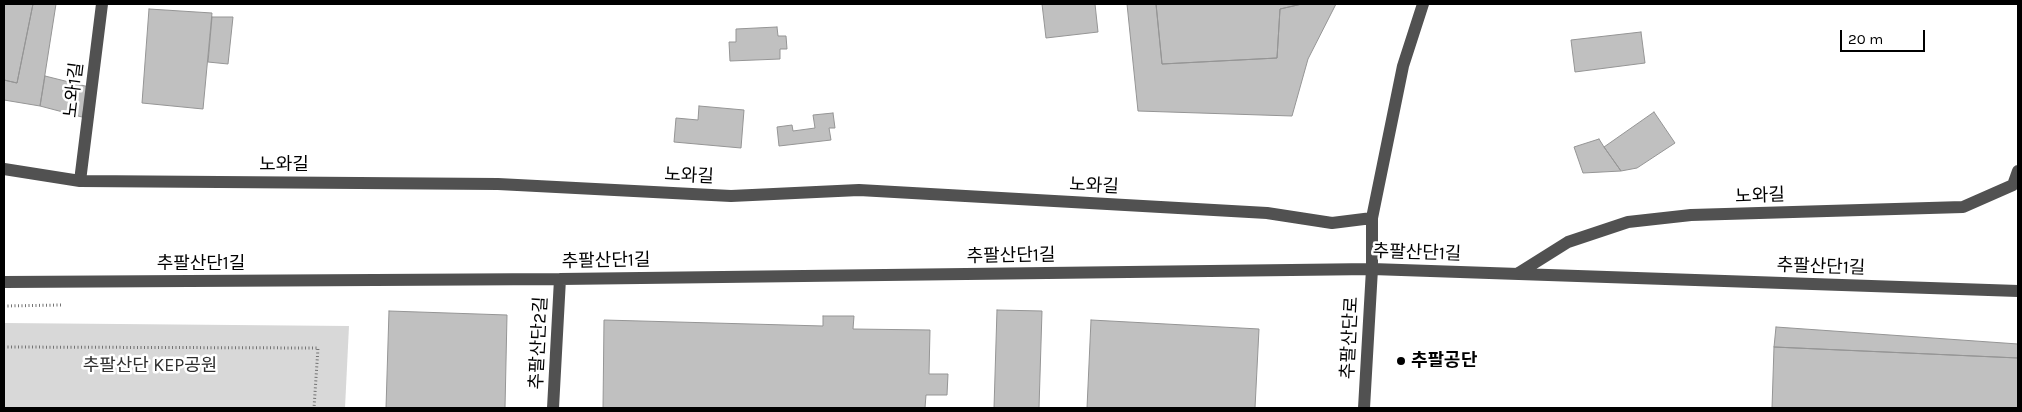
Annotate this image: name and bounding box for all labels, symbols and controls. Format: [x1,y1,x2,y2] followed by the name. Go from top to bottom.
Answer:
[1842,20,1927,52] scale bar
[1848,30,1883,48] text: 20 m
[60,61,88,119] street label: 노와1길
[259,154,309,176] street label: 노와길
[664,164,714,188] street label: 노와길
[1069,174,1119,198] street label: 노와길
[1735,184,1785,208] street label: 노와길
[1372,241,1462,265] street label: 추팔산단1길
[966,244,1056,268] street label: 추팔산단1길
[561,249,651,273] street label: 추팔산단1길
[157,253,245,275] street label: 추팔산단1길
[1776,255,1866,279] street label: 추팔산단1길
[526,296,552,390] street label: 추팔산단2길
[1337,296,1363,380] street label: 추팔산단로
[1411,350,1477,372] place label: 추팔공단
[83,355,217,377] park label: 추팔산단 KEP공원
[1395,355,1407,367] marker: 추팔공단

